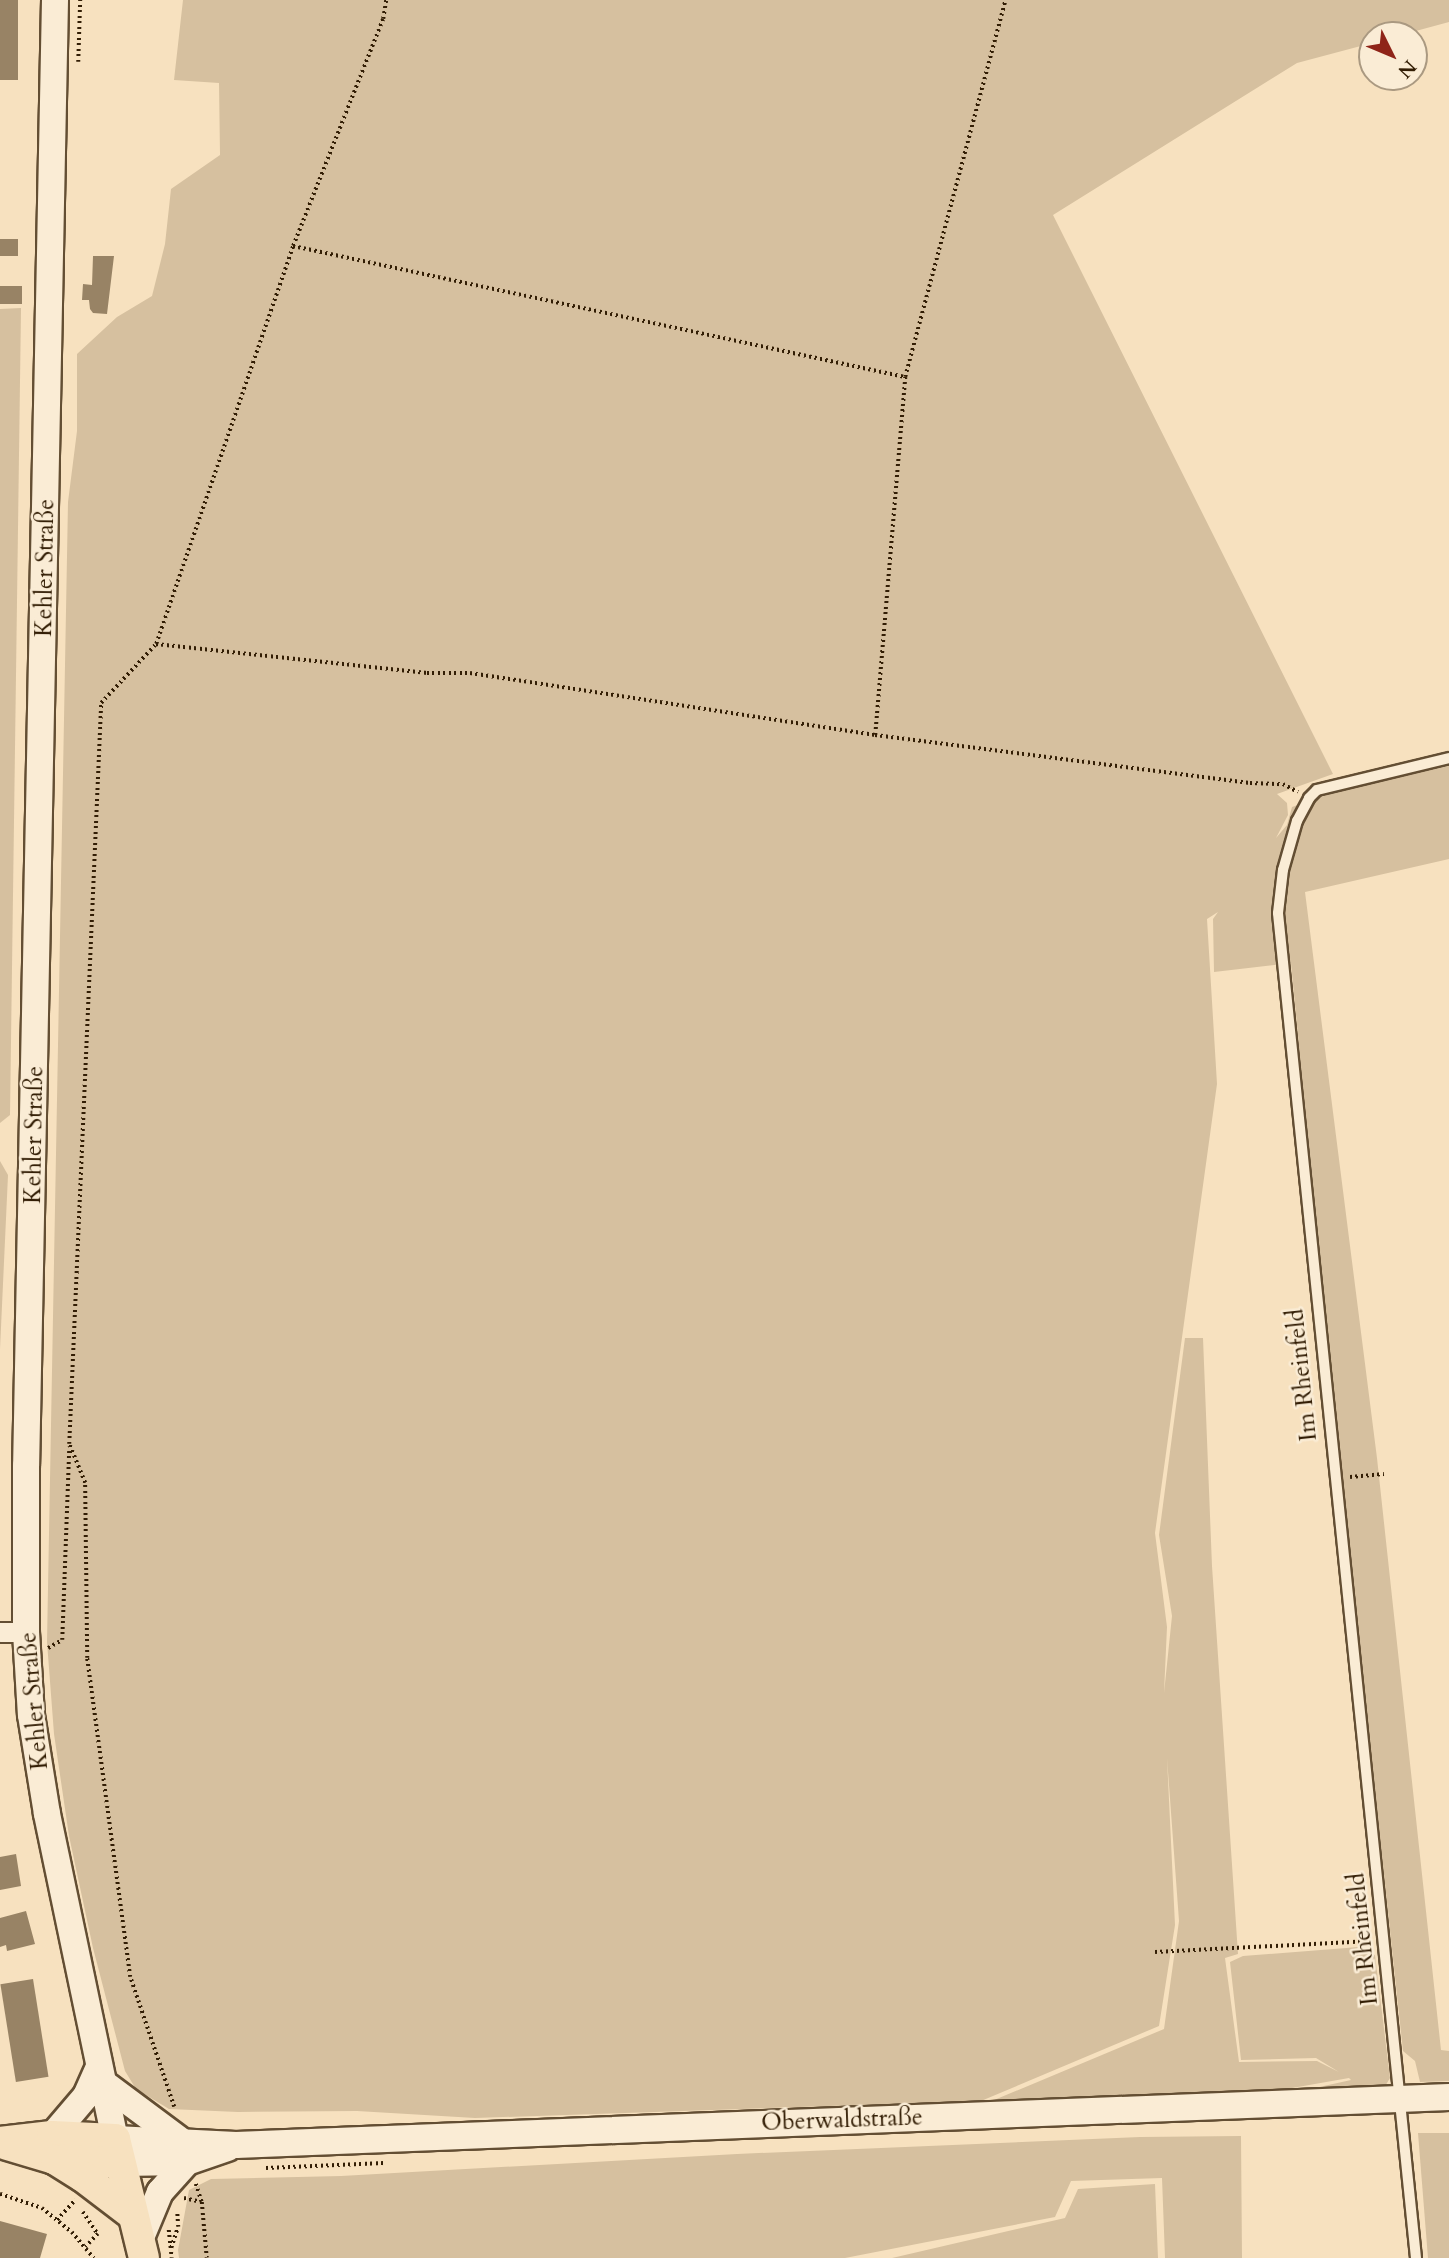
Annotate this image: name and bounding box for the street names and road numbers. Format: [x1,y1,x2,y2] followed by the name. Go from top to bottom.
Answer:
[29,499,61,637] street label: Kehler Straße
[18,1066,50,1204] street label: Kehler Straße
[1281,1307,1323,1443] street label: Im Rheinfeld
[14,1631,54,1771] street label: Kehler Straße
[1342,1871,1384,2007] street label: Im Rheinfeld
[761,2103,923,2137] street label: Oberwaldstraße

